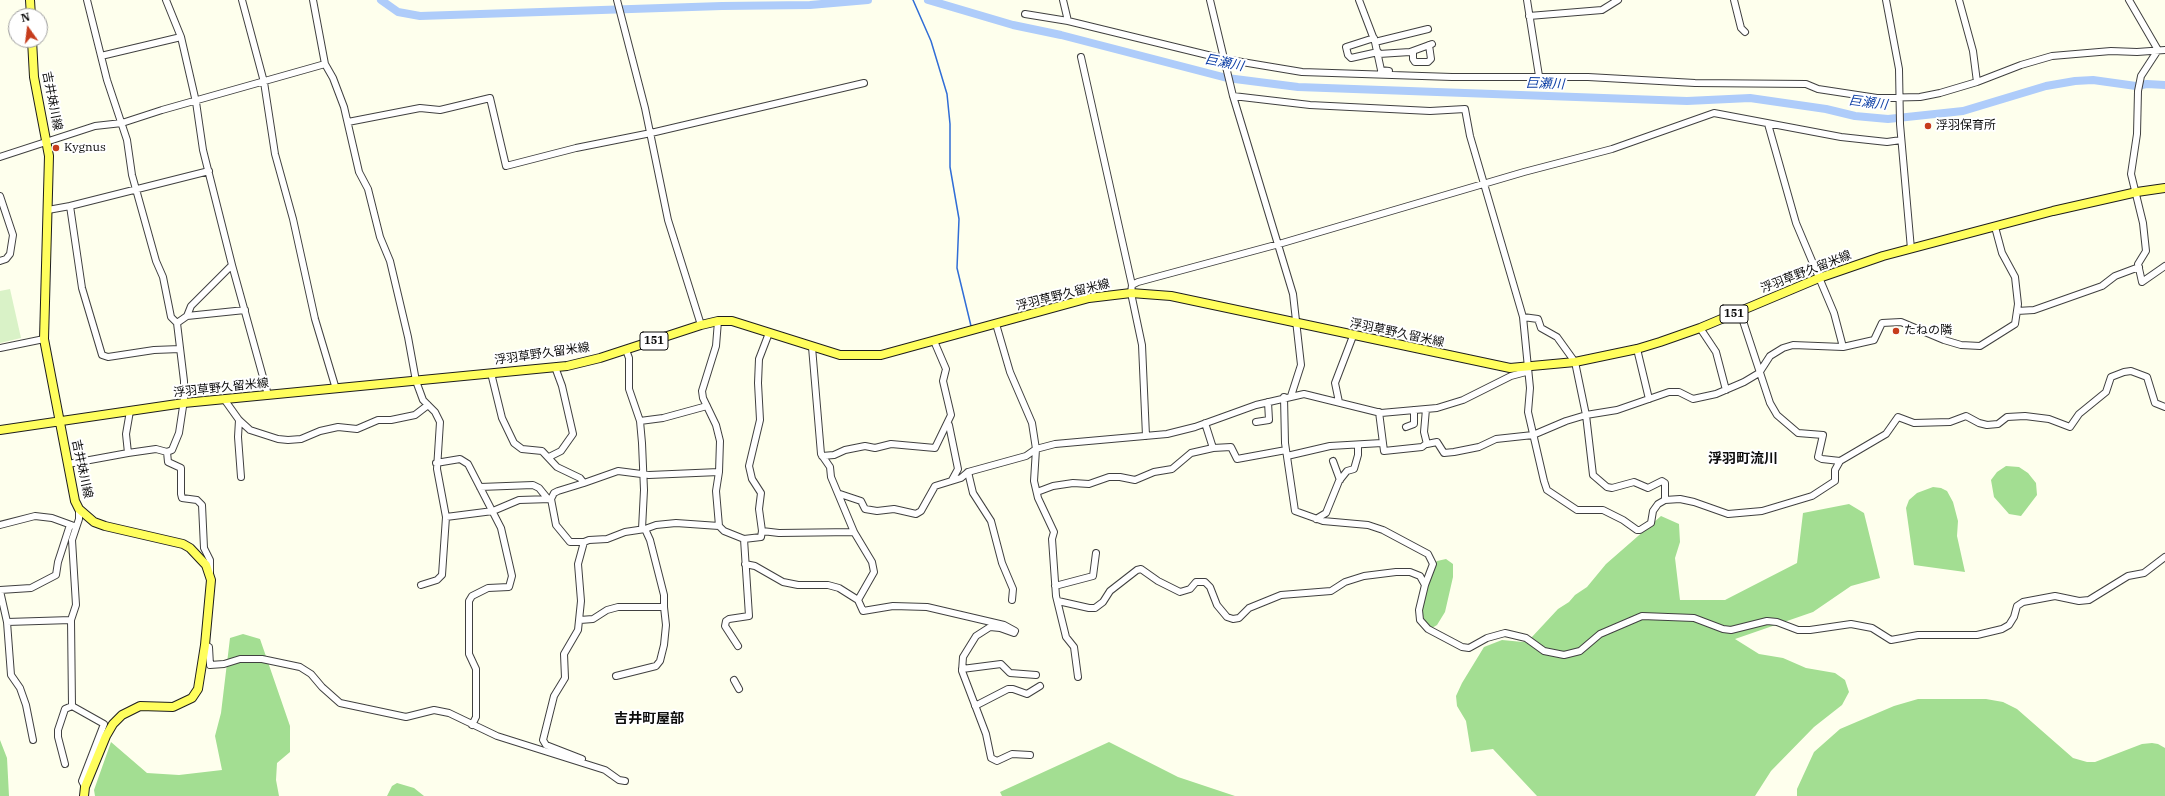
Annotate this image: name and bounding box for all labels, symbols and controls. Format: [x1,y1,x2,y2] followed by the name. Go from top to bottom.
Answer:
[8,8,48,48] north arrow
[19,9,31,25] text: N
[1203,52,1245,74] water label: 巨瀬川
[39,70,65,132] street label: 吉井妹川線
[1525,76,1565,92] water label: 巨瀬川
[1848,93,1888,113] water label: 巨瀬川
[1936,119,1996,133] place label: 浮羽保育所
[1923,121,1933,131] marker: 浮羽保育所
[64,141,106,155] place label: Kygnus
[51,143,61,153] marker: Kygnus
[1759,248,1853,296] street label: 浮羽草野久留米線
[1015,276,1111,314] street label: 浮羽草野久留米線
[1720,305,1748,323] road number: 151
[1349,316,1445,350] street label: 浮羽草野久留米線
[1904,324,1952,338] place label: たねの隣
[1891,326,1901,336] marker: たねの隣
[640,332,668,350] road number: 151
[493,340,591,368] street label: 浮羽草野久留米線
[173,376,269,400] street label: 浮羽草野久留米線
[69,438,95,500] street label: 吉井妹川線
[1708,451,1778,467] district label: 浮羽町流川
[614,711,684,727] district label: 吉井町屋部

